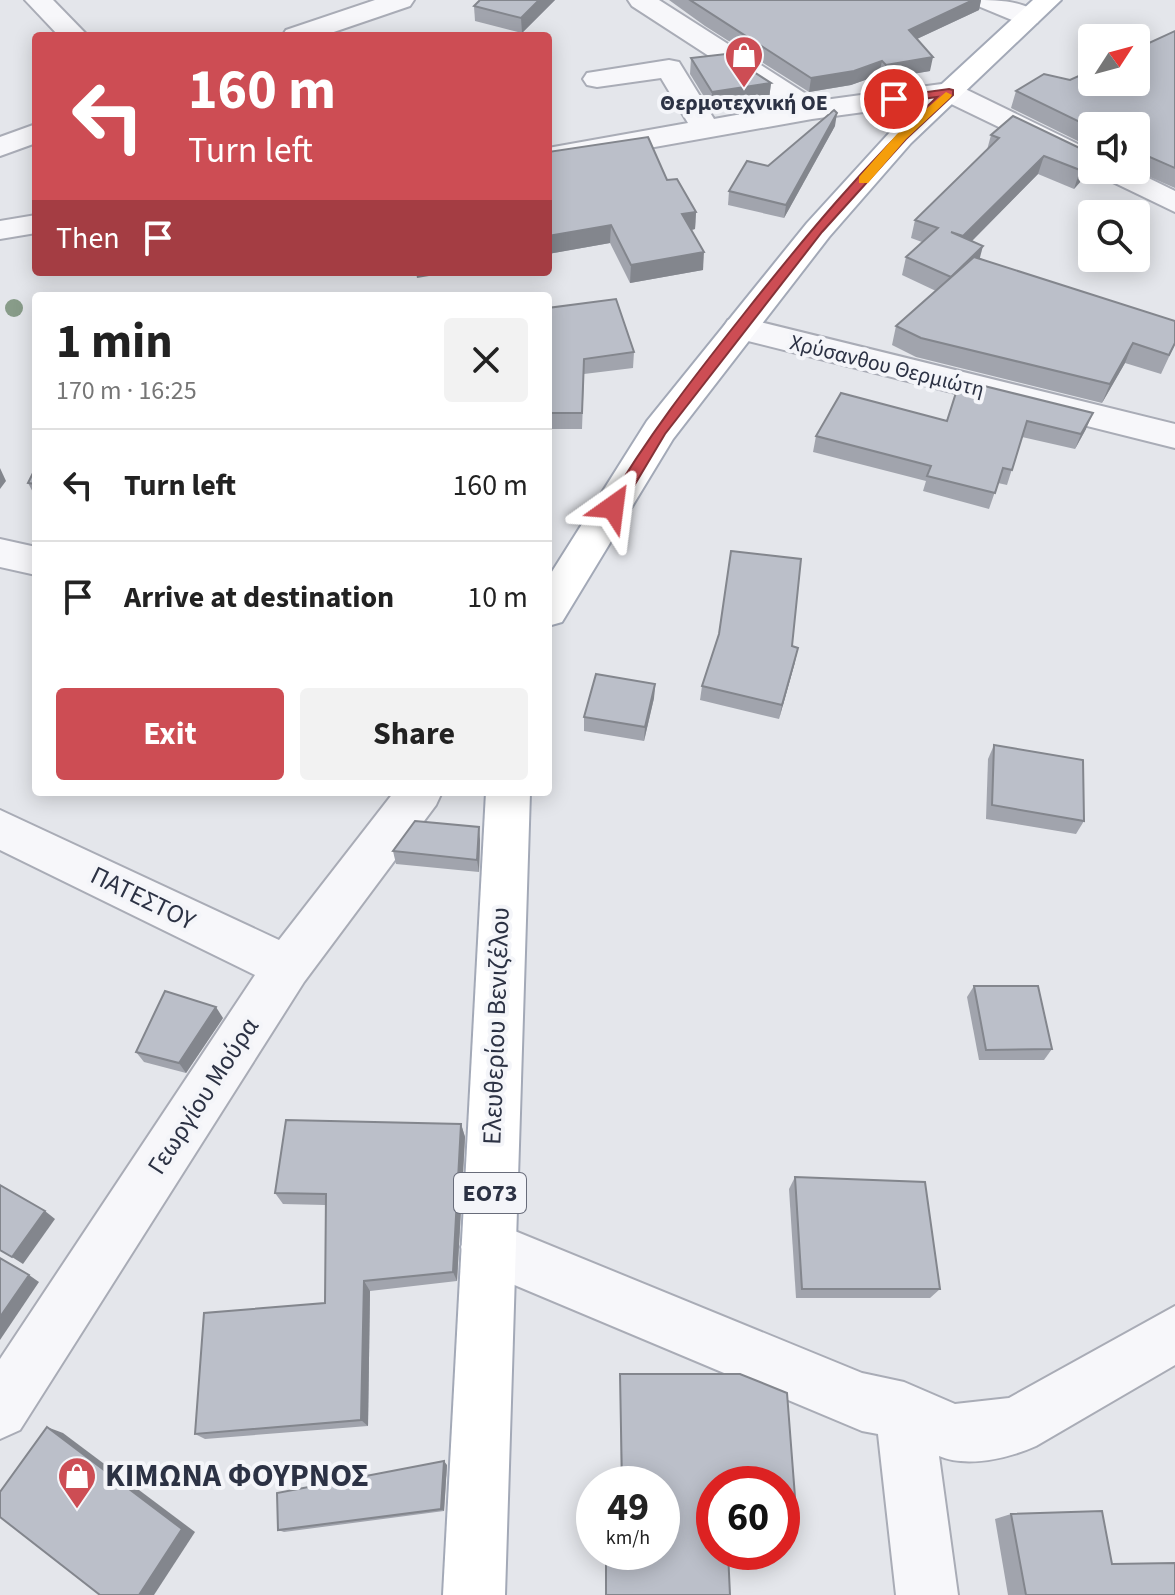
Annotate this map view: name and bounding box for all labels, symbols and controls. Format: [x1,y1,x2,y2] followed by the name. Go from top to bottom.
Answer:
[1078,24,1150,96] north arrow
[1078,24,1150,272] map controls
[723,34,765,89] shop icon: Θερμοτεχνική ΟΕ
[188,51,336,130] text: 160 m
[56,64,160,168] icon: left
[860,65,928,133] pin
[872,77,916,121] icon: arrive
[660,87,828,119] place label: Θερμοτεχνική ΟΕ
[1078,112,1150,184] button: sound
[188,125,313,176] text: Turn left
[1078,200,1150,272] button: search
[136,216,180,260] icon: arrive
[56,217,120,260] text: Then
[56,308,173,376] text: 1 min
[444,318,528,402] button: close
[786,326,988,406] street label: Χρύσανθου Θερμιώτη
[56,372,197,409] text: 170 m · 16:25
[56,463,100,507] icon: left
[124,464,236,507] text: Turn left
[452,464,528,507] text: 160 m
[571,465,655,549] position arrow
[56,575,100,619] icon: arrive
[124,576,394,619] text: Arrive at destination
[467,576,528,619] text: 10 m
[56,688,284,780] button: Exit
[300,688,528,780] button: Share
[84,857,202,940] street label: ΠΑΤΕΣΤΟΥ
[473,907,519,1145] street label: Ελευθερίου Βενιζέλου
[138,1010,268,1182] street label: Γεωργίου Μούρα
[454,1173,526,1213] road number: ΕΟ73
[105,1453,369,1499] place label: ΚΙΜΩΝΑ ΦΟΥΡΝΟΣ
[56,1455,98,1510] shop icon: ΚΙΜΩΝΑ ΦΟΥΡΝΟΣ
[696,1466,800,1570] speed limit sign: 60
[607,1479,649,1536] text: 49
[606,1524,650,1552] text: km/h

